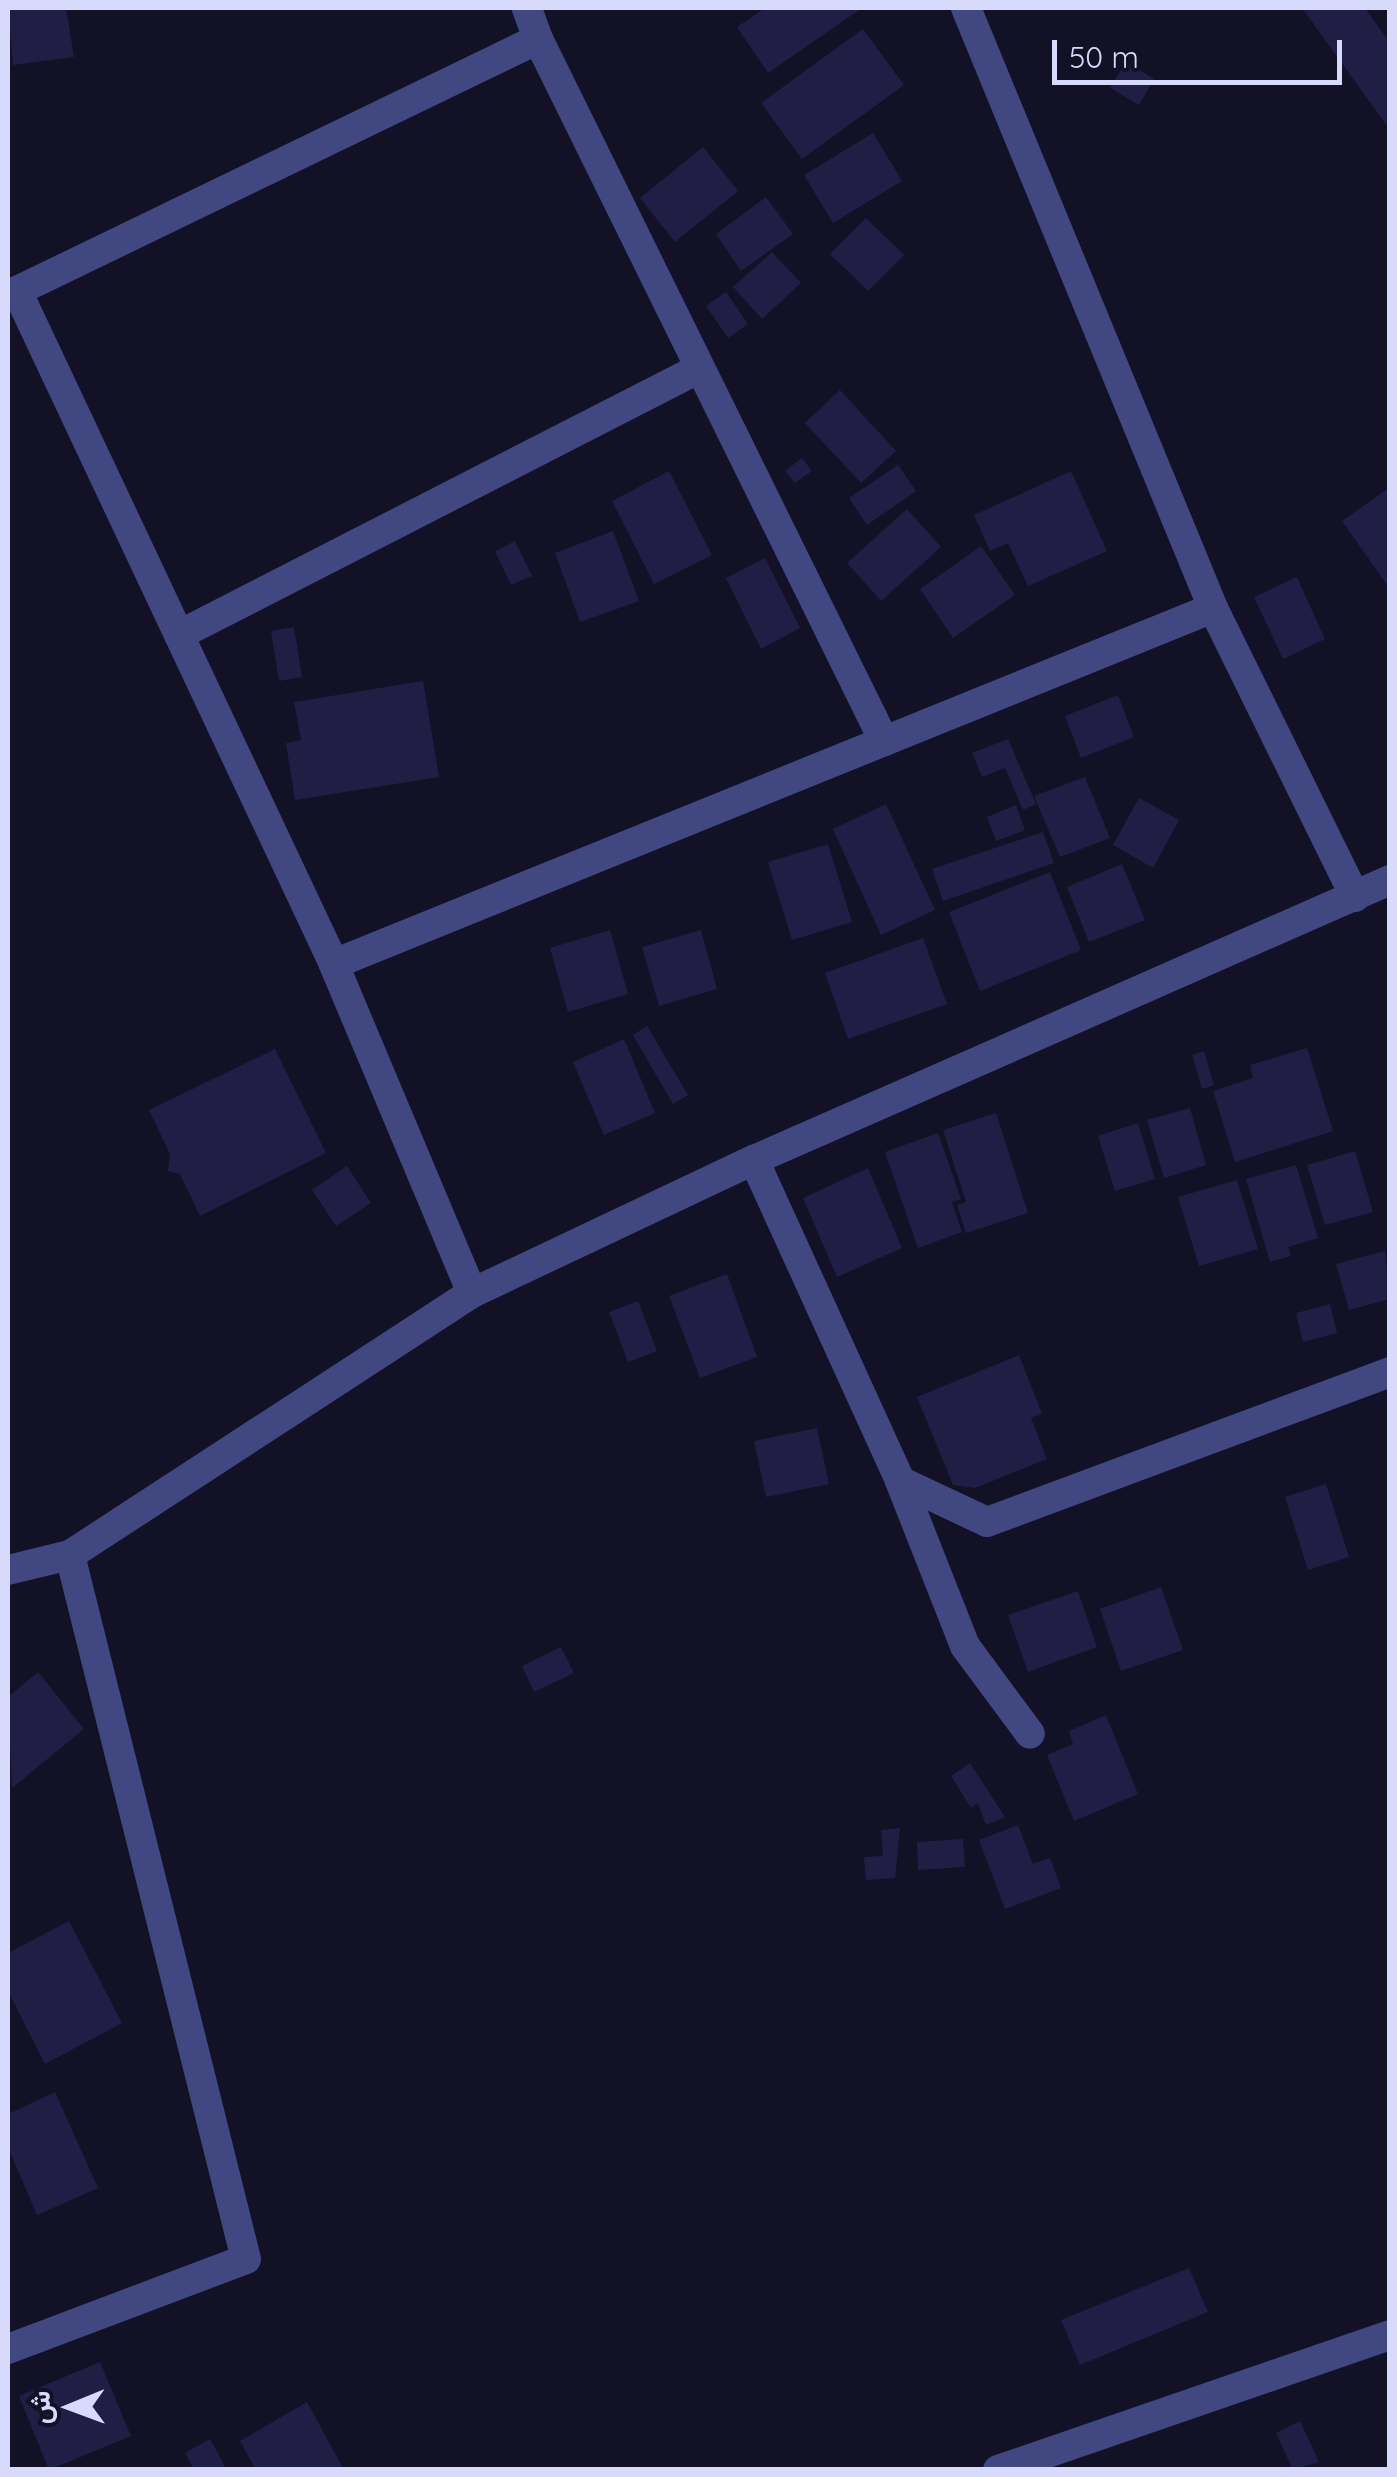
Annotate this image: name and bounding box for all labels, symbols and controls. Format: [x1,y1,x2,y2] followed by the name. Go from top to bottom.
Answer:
[1057,20,1347,82] scale bar
[1069,38,1139,76] text: 50 m
[20,2357,120,2457] north arrow
[22,2390,57,2425] text: ش

